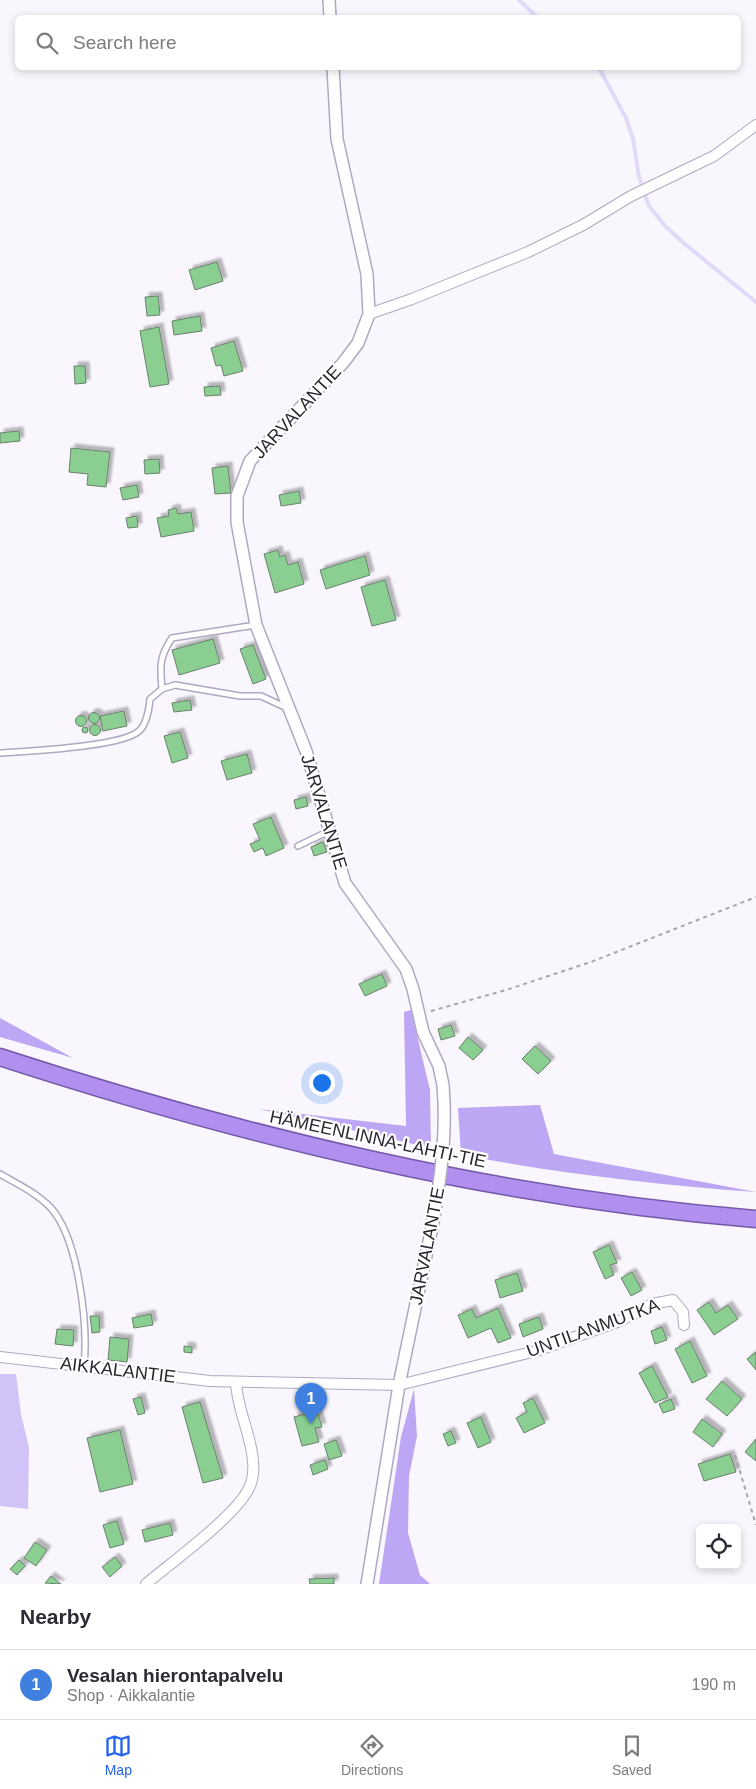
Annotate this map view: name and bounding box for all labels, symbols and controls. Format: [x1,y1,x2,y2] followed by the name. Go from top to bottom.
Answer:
[15,15,741,70] search box
[33,29,61,57] icon: search
[73,32,177,53] text: Search here
[249,362,345,462] street label: JARVALANTIE
[297,752,351,872] street label: JARVALANTIE
[309,1070,335,1096] your location
[268,1106,488,1172] street label: HÄMEENLINNA-LAHTI-TIE
[406,1186,448,1306] street label: JARVALANTIE
[524,1295,662,1361] street label: UNTILANMUTKA
[59,1353,177,1387] street label: AIKKALANTIE
[295,1383,327,1424] pin: 1
[696,1524,741,1569] map controls
[696,1524,741,1569] button: locate
[20,1605,91,1628] text: Nearby
[67,1665,283,1686] text: Vesalan hierontapalvelu
[32,1676,40,1693] text: 1
[692,1676,736,1693] text: 190 m
[67,1687,195,1704] text: Shop · Aikkalantie
[104,1732,132,1778] tab: Map
[341,1732,403,1778] tab: Directions
[612,1732,652,1778] tab: Saved

